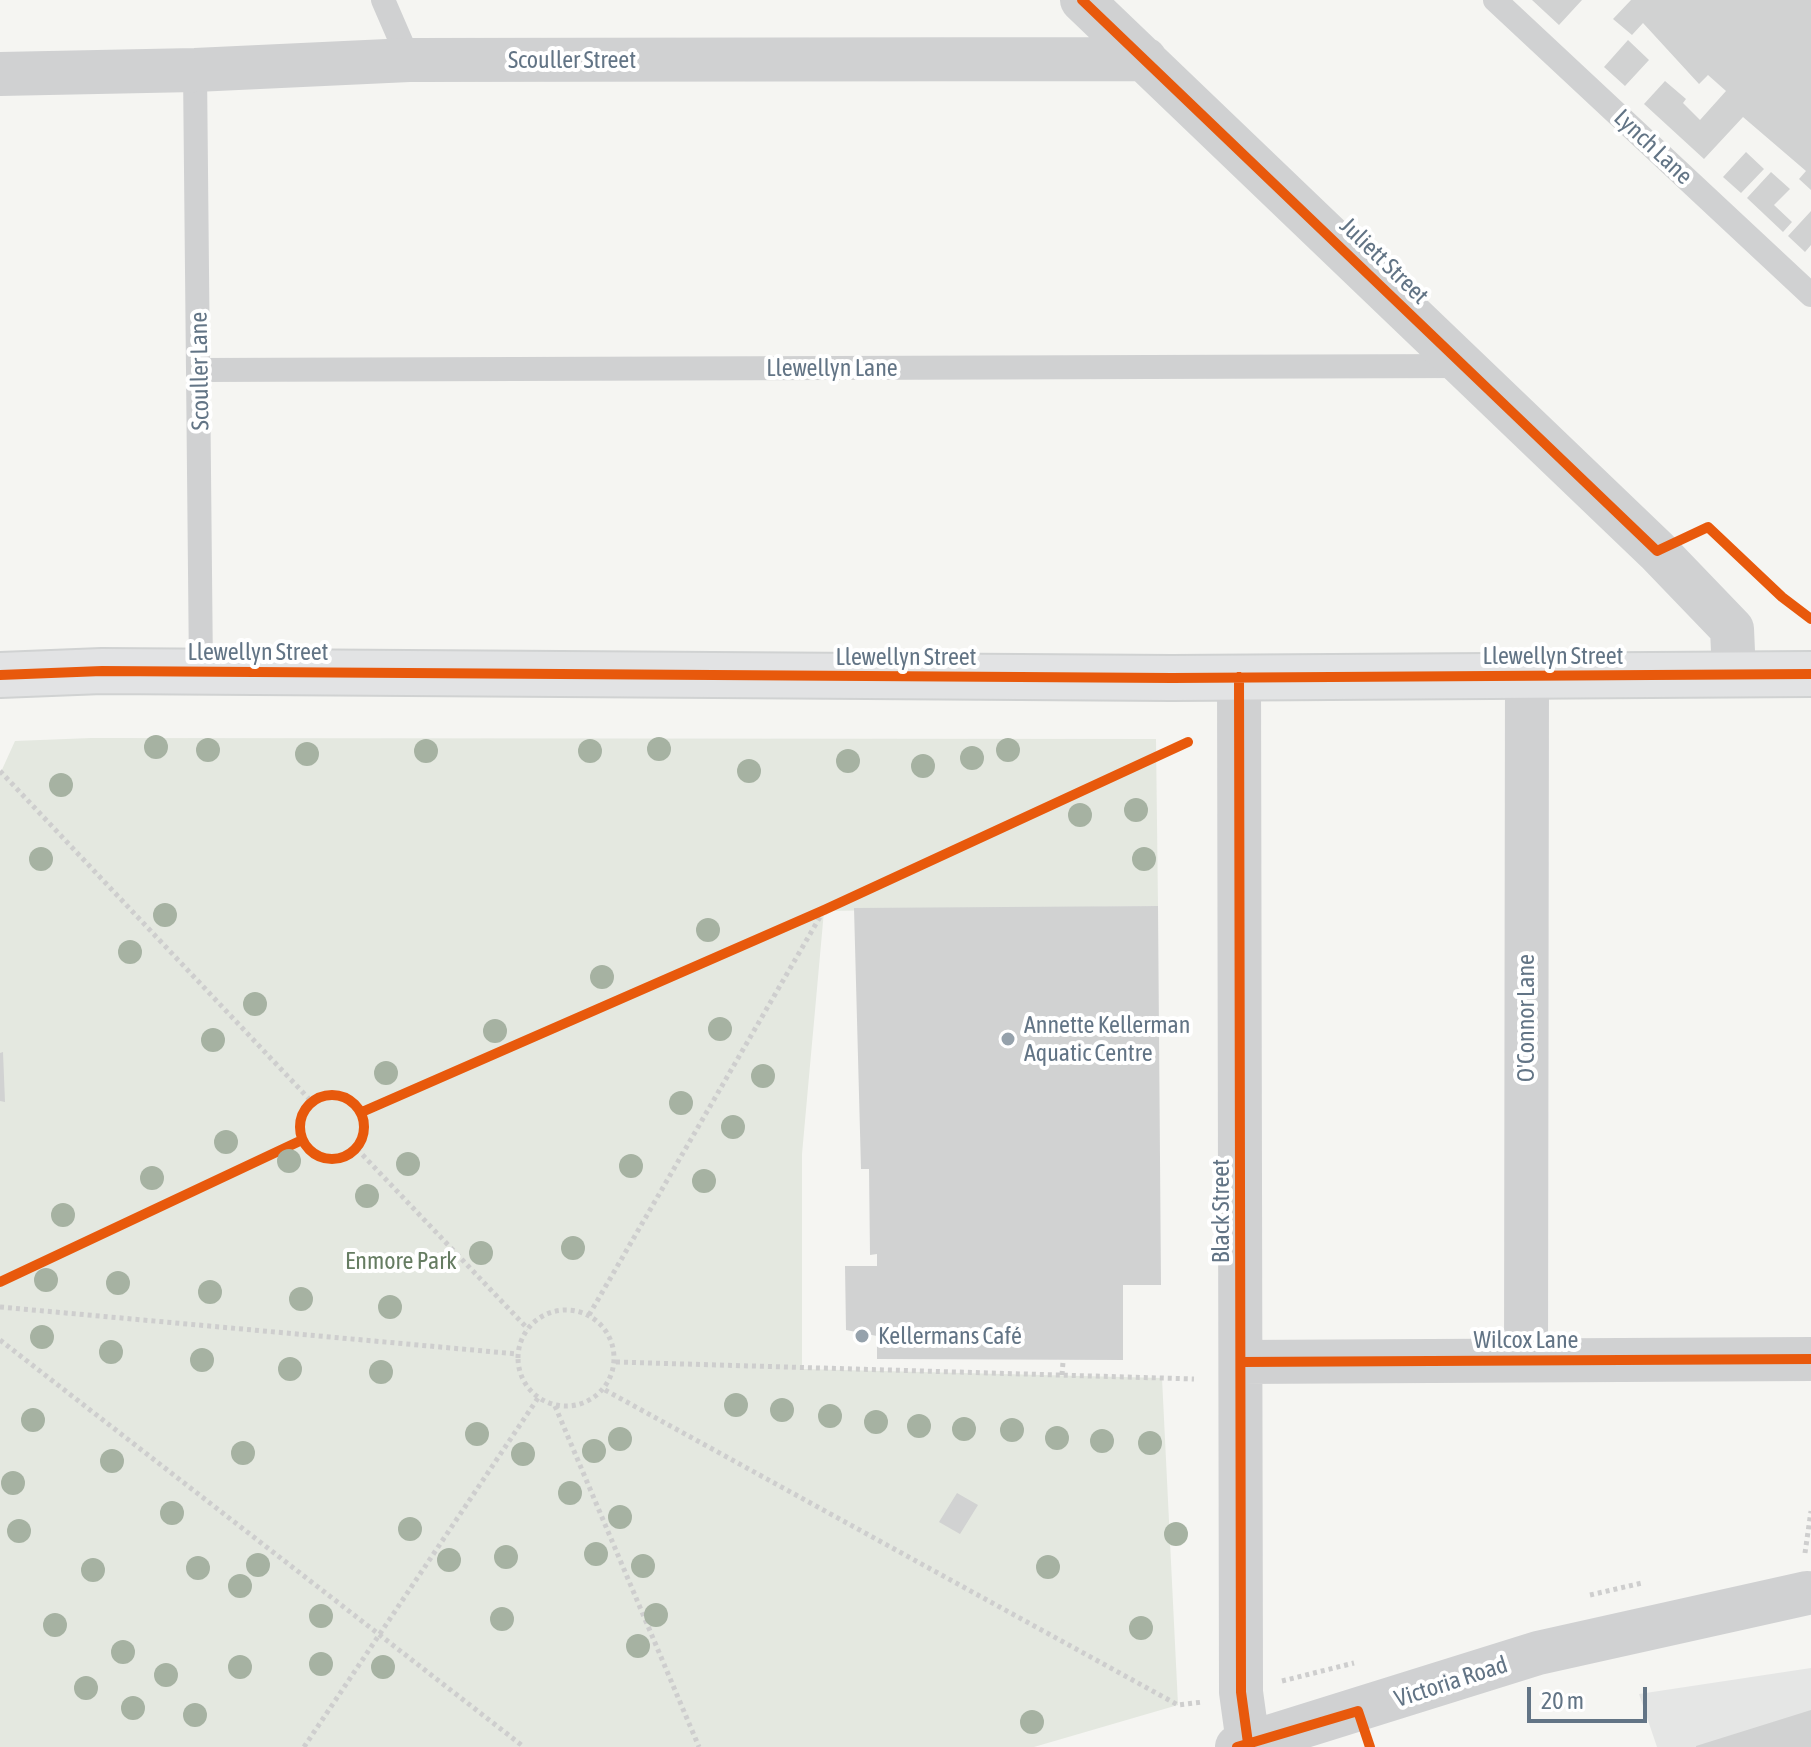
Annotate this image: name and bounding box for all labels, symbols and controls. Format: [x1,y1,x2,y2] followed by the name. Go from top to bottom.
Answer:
[508,46,636,74] street label: Scouller Street
[1608,103,1698,191] street label: Lynch Lane
[1334,212,1434,310] street label: Juliett Street
[185,311,215,431] street label: Scouller Lane
[766,354,898,382] street label: Llewellyn Lane
[188,638,328,666] street label: Llewellyn Street
[1483,642,1623,670] street label: Llewellyn Street
[836,643,976,671] street label: Llewellyn Street
[1512,954,1540,1082] street label: O'Connor Lane
[1024,1011,1190,1067] place label: Annette Kellerman Aquatic Centre
[999,1030,1017,1048] marker: Annette Kellerman Aquatic Centre
[1207,1159,1235,1263] street label: Black Street
[345,1247,457,1275] park label: Enmore Park
[878,1322,1022,1350] place label: Kellermans Café
[1474,1326,1578,1354] street label: Wilcox Lane
[853,1327,871,1345] marker: Kellermans Café
[1391,1650,1511,1714] street label: Victoria Road
[1531,1671,1651,1721] scale bar
[1541,1687,1584,1714] text: 20 m

